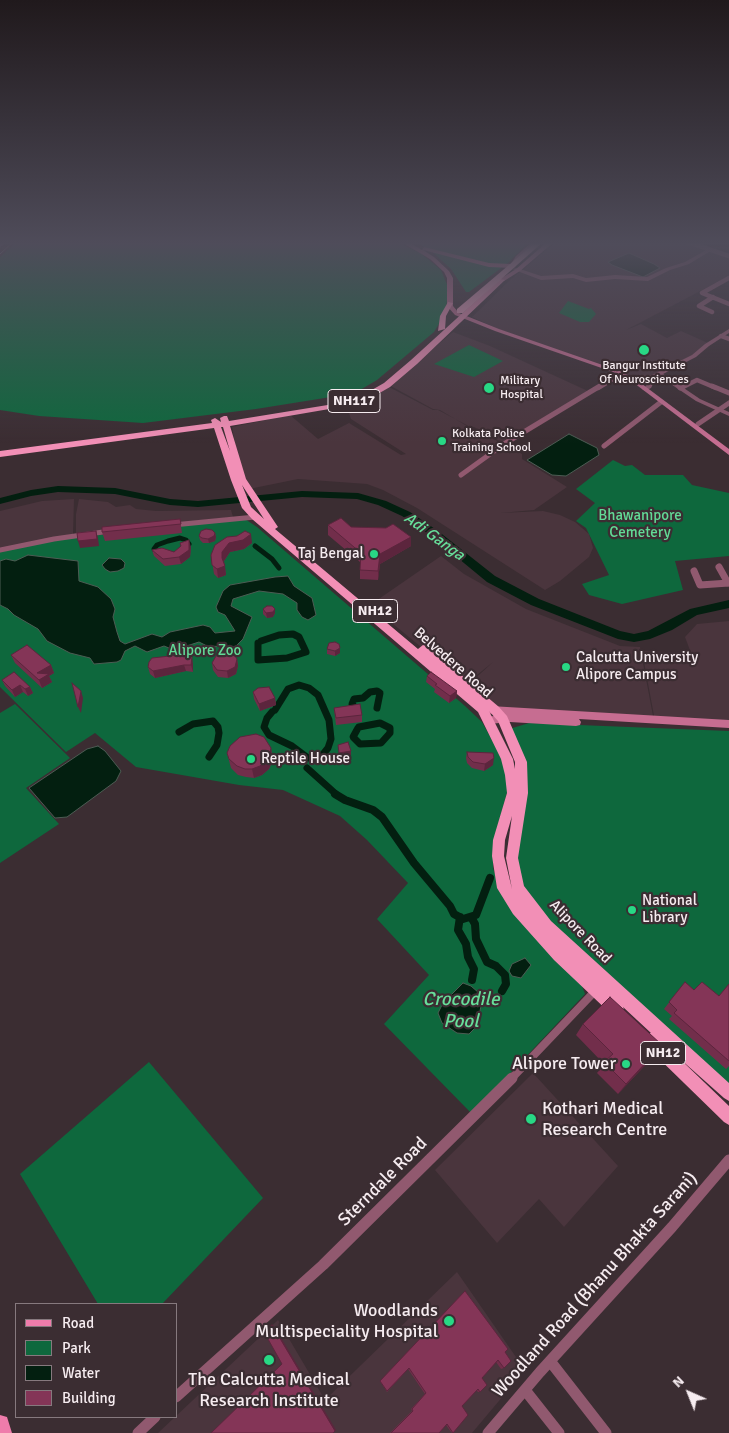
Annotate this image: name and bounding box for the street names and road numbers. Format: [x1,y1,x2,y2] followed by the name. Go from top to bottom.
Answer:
[328,390,380,412] road number: NH117
[352,600,398,622] road number: NH12
[410,624,496,702] street label: Belvedere Road
[545,897,615,967] street label: Alipore Road
[640,1042,686,1064] road number: NH12
[334,1133,432,1231] street label: Sterndale Road
[488,1168,702,1402] street label: Woodland Road (Bhanu Bhakta Sarani)

